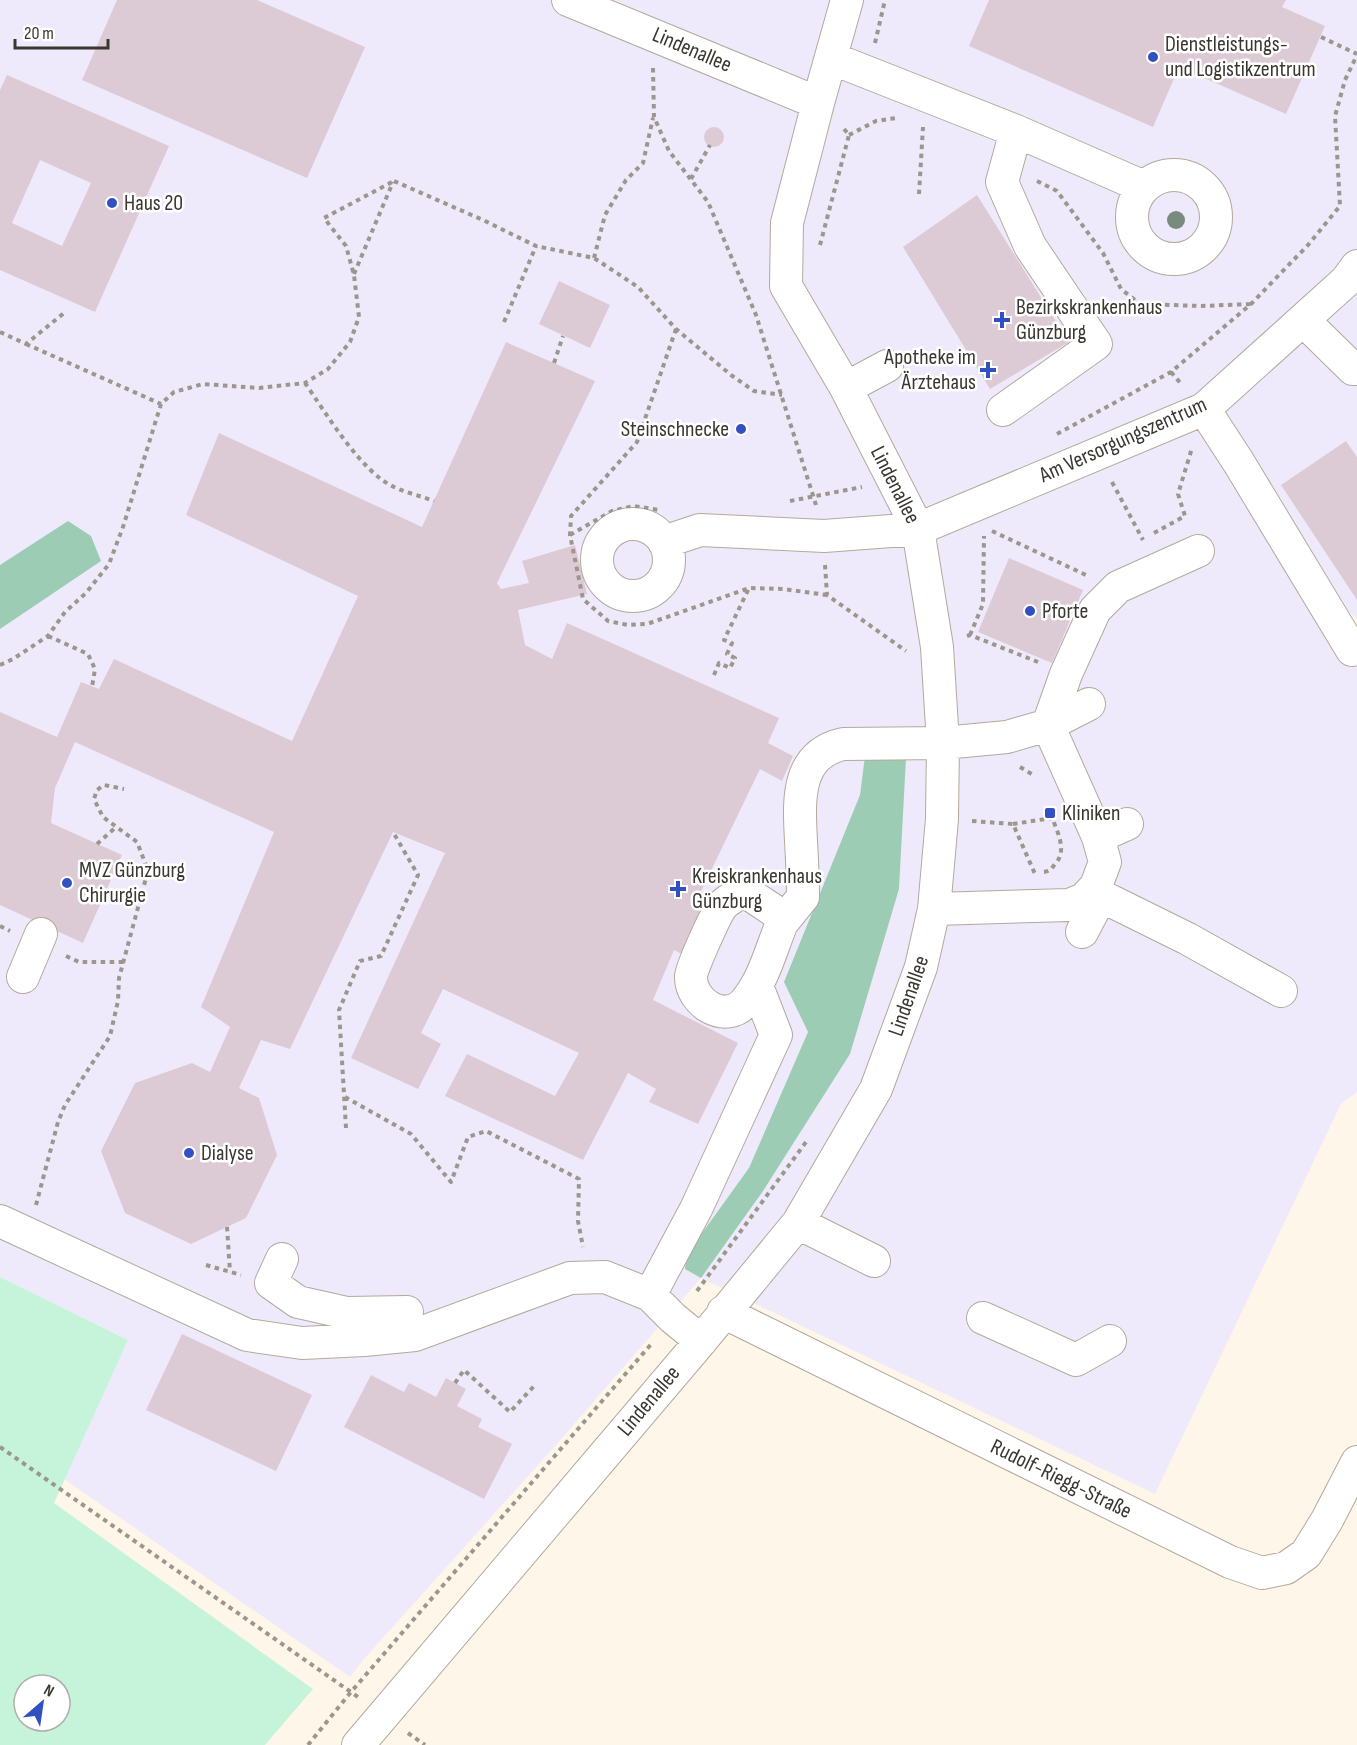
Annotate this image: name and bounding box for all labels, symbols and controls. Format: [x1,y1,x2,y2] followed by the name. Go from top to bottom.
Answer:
[15,12,108,50] scale bar
[648,21,736,79] street label: Lindenallee
[24,23,54,44] text: 20 m
[1165,31,1316,83] place label: Dienstleistungs- und Logistikzentrum
[1146,50,1160,64] marker: Dienstleistungs- und Logistikzentrum
[124,190,183,217] place label: Haus 20
[105,196,119,210] marker: Haus 20
[1016,294,1163,346] place label: Bezirkskrankenhaus Günzburg
[993,311,1011,329] marker: Bezirkskrankenhaus Günzburg
[883,344,976,396] place label: Apotheke im Ärztehaus
[981,363,995,377] marker: Apotheke im Ärztehaus
[1034,391,1211,489] street label: Am Versorgungszentrum
[621,416,729,443] place label: Steinschnecke
[734,422,748,436] marker: Steinschnecke
[864,442,926,528] street label: Lindenallee
[1042,598,1088,625] place label: Pforte
[1023,604,1037,618] marker: Pforte
[1062,800,1120,827] place label: Kliniken
[1043,806,1057,820] marker: Kliniken
[79,857,185,909] place label: MVZ Günzburg Chirurgie
[692,863,822,915] place label: Kreiskrankenhaus Günzburg
[60,876,74,890] marker: MVZ Günzburg Chirurgie
[669,880,687,898] marker: Kreiskrankenhaus Günzburg
[883,952,935,1040] street label: Lindenallee
[201,1140,254,1167] place label: Dialyse
[182,1146,196,1160] marker: Dialyse
[612,1360,686,1442] street label: Lindenallee
[986,1433,1136,1525] street label: Rudolf-Riegg-Straße
[12,1673,72,1733] north arrow
[40,1681,57,1702] text: N

